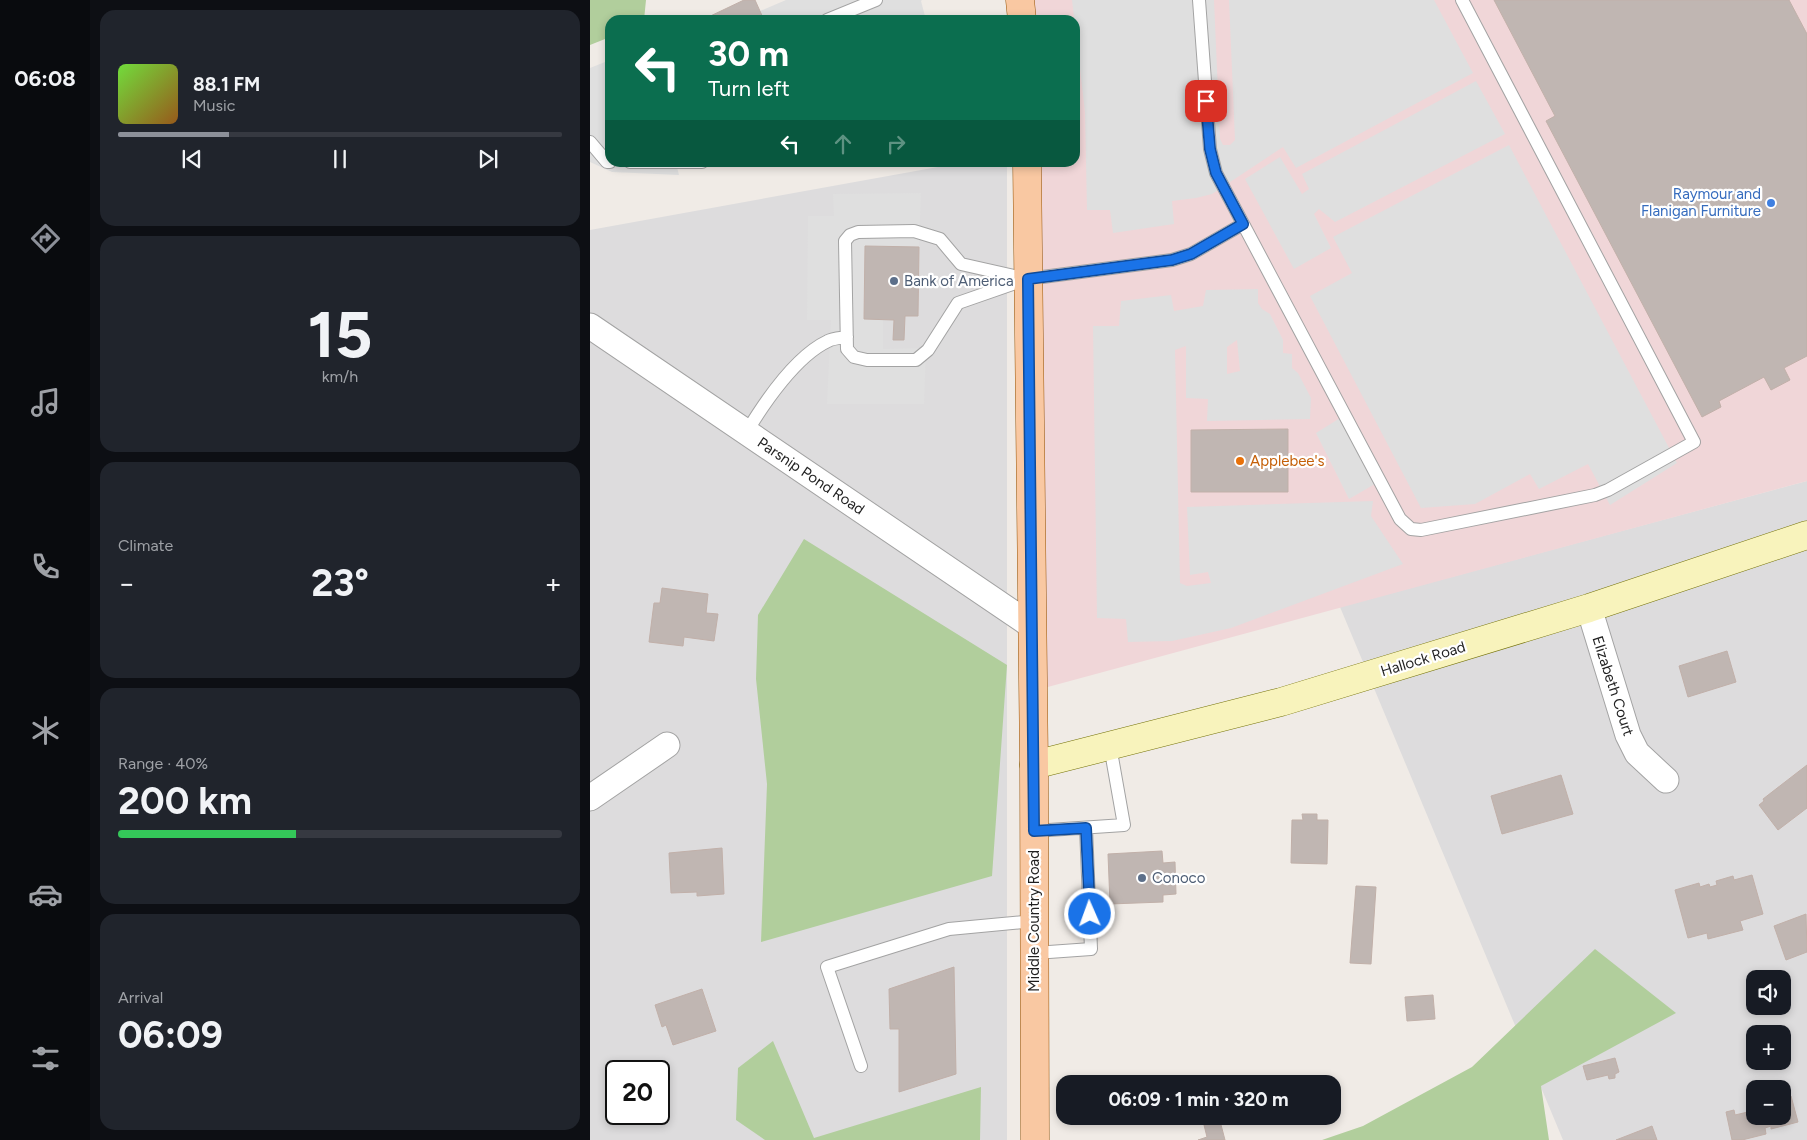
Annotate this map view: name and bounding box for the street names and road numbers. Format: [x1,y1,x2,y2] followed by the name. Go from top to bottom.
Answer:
[754,434,868,518] street label: Parsnip Pond Road
[1588,634,1638,739] street label: Elizabeth Court
[1378,638,1468,680] street label: Hallock Road
[1025,850,1043,992] street label: Middle Country Road

